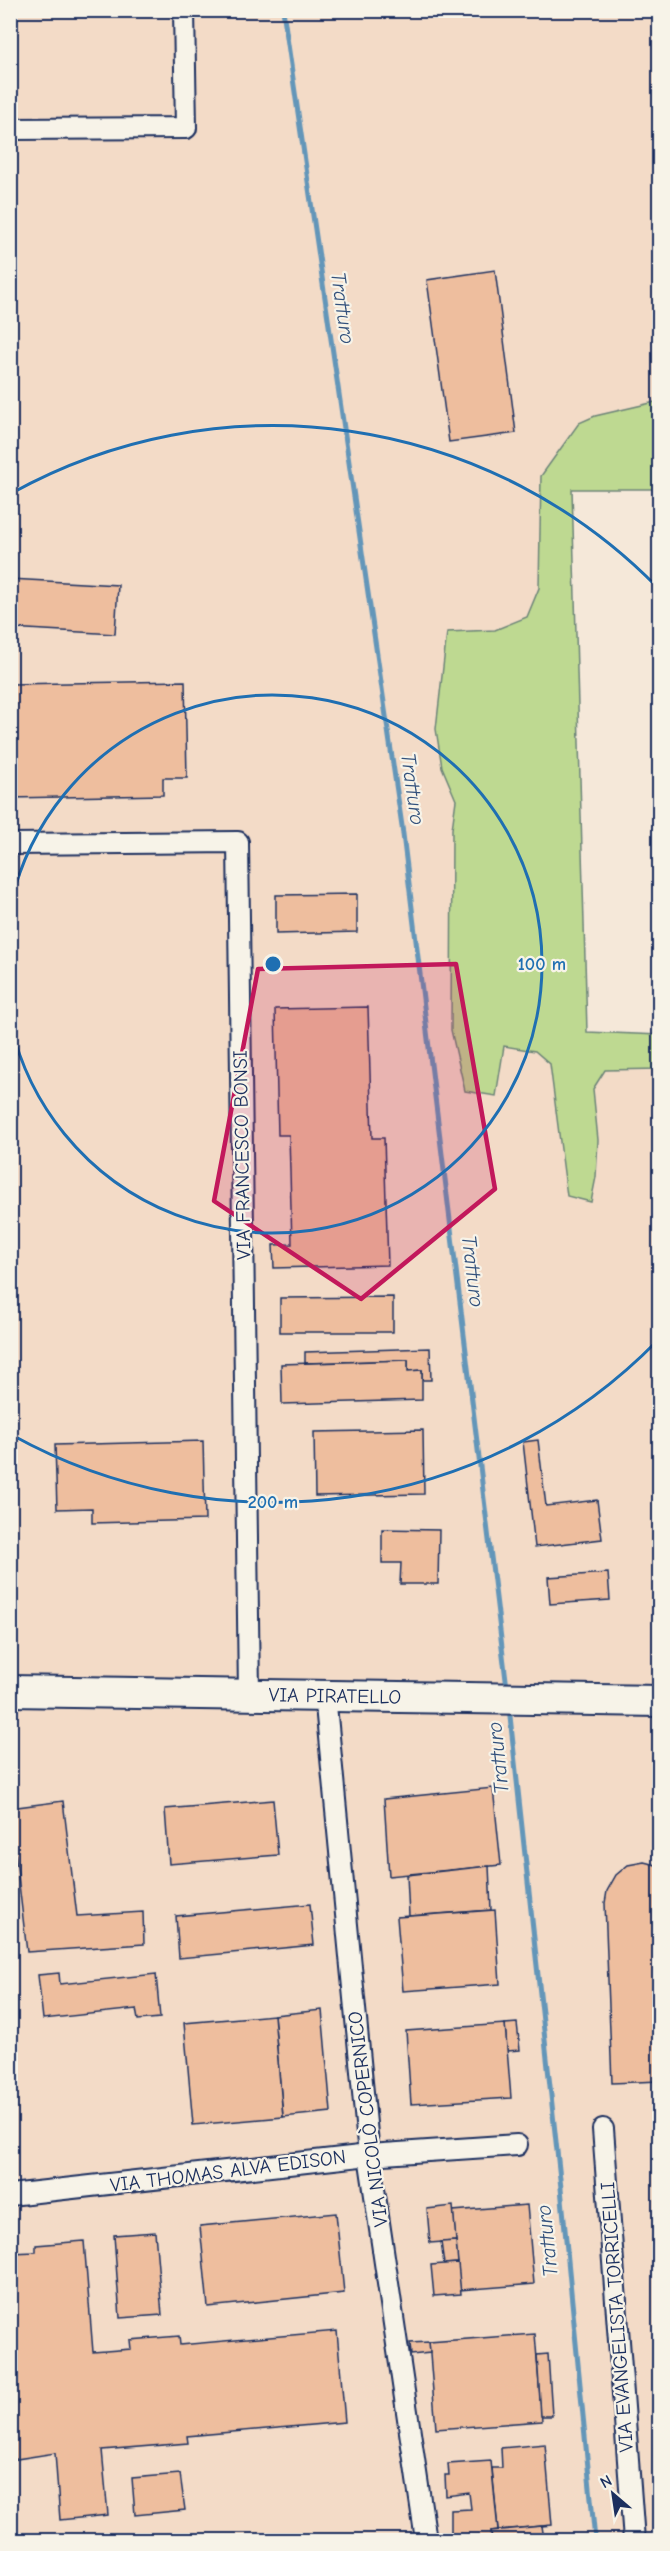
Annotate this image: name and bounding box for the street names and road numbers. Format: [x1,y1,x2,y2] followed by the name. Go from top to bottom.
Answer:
[229,1050,255,1260] street label: VIA FRANCESCO BONSI
[268,1683,402,1709] street label: VIA PIRATELLO
[342,2010,393,2228] street label: VIA NICOLÒ COPERNICO
[109,2145,347,2197] street label: VIA THOMAS ALVA EDISON
[596,2181,638,2453] street label: VIA EVANGELISTA TORRICELLI

